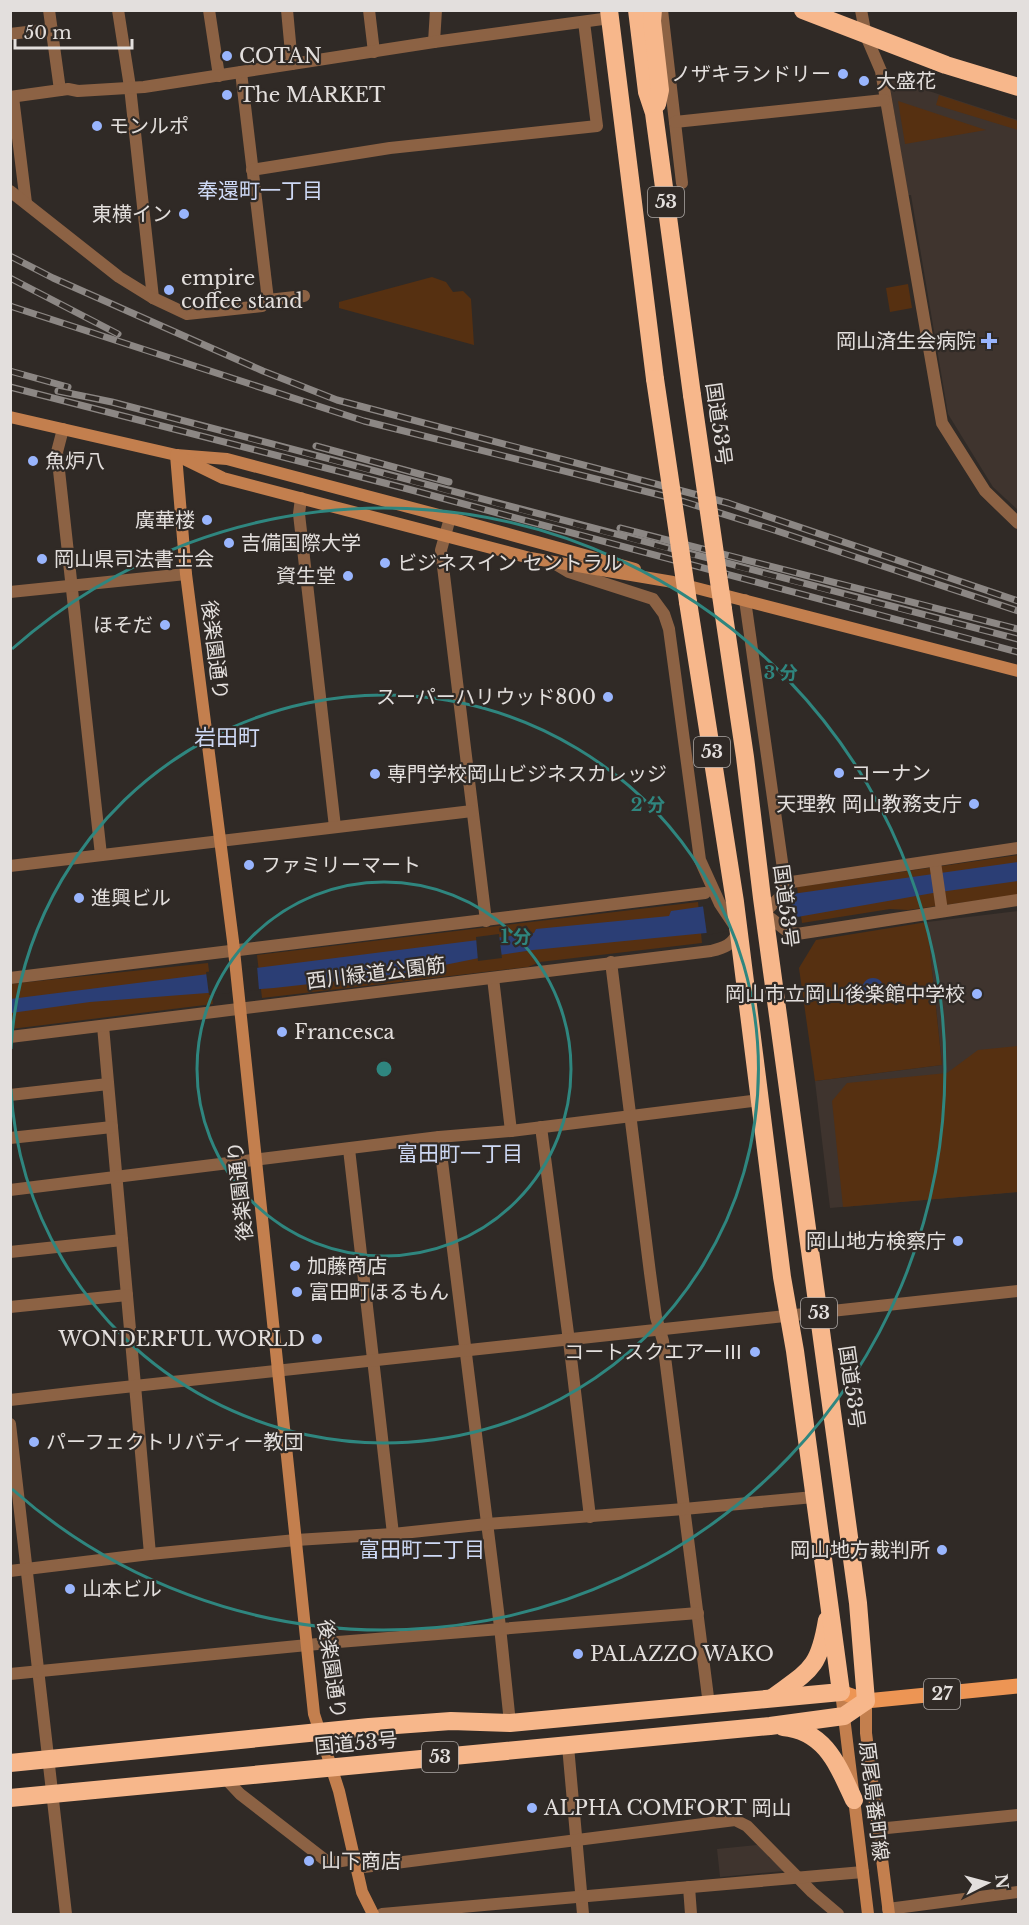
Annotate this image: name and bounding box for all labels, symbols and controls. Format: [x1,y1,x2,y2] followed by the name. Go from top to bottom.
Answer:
[15,12,132,50] scale bar
[24,22,72,44] text: 50 m
[239,44,322,68] place label: COTAN
[220,49,234,63] marker: COTAN
[671,62,831,86] place label: ノザキランドリー
[836,67,850,81] marker: ノザキランドリー
[876,69,936,93] place label: 大盛花
[857,74,871,88] marker: 大盛花
[239,83,385,107] place label: The MARKET
[220,88,234,102] marker: The MARKET
[109,114,189,138] place label: モンルポ
[90,119,104,133] marker: モンルポ
[197,178,323,204] district label: 奉還町一丁目
[648,187,684,217] road number: 53
[92,202,172,226] place label: 東横イン
[177,207,191,221] marker: 東横イン
[181,266,303,313] place label: empire coffee stand
[162,283,176,297] marker: empire coffee stand
[836,329,976,353] place label: 岡山済生会病院
[980,332,998,350] marker: 岡山済生会病院
[701,381,737,467] street label: 国道53号
[45,449,105,473] place label: 魚炉八
[26,454,40,468] marker: 魚炉八
[135,508,195,532] place label: 廣華楼
[200,513,214,527] marker: 廣華楼
[241,531,361,555] place label: 吉備国際大学
[222,536,236,550] marker: 吉備国際大学
[54,547,214,571] place label: 岡山県司法書士会
[397,551,623,575] place label: ビジネスイン セントラル
[35,552,49,566] marker: 岡山県司法書士会
[378,556,392,570] marker: ビジネスイン セントラル
[276,564,336,588] place label: 資生堂
[341,569,355,583] marker: 資生堂
[197,599,233,701] street label: 後楽園通り
[93,613,153,637] place label: ほそだ
[158,618,172,632] marker: ほそだ
[764,662,798,684] text: 3 分
[376,685,596,709] place label: スーパーハリウッド800
[601,690,615,704] marker: スーパーハリウッド800
[194,724,260,751] district label: 岩田町
[694,737,730,767] road number: 53
[851,761,931,785] place label: コーナン
[387,762,667,786] place label: 専門学校岡山ビジネスカレッジ
[832,766,846,780] marker: コーナン
[368,767,382,781] marker: 専門学校岡山ビジネスカレッジ
[776,792,962,816] place label: 天理教 岡山教務支庁
[631,794,665,816] text: 2 分
[967,797,981,811] marker: 天理教 岡山教務支庁
[261,853,421,877] place label: ファミリーマート
[242,858,256,872] marker: ファミリーマート
[769,863,803,949] street label: 国道53号
[91,886,171,910] place label: 進興ビル
[72,891,86,905] marker: 進興ビル
[501,926,531,948] text: 1 分
[305,953,447,993] street label: 西川緑道公園筋
[725,982,965,1006] place label: 岡山市立岡山後楽館中学校
[970,987,984,1001] marker: 岡山市立岡山後楽館中学校
[294,1020,396,1044] place label: Francesca
[275,1025,289,1039] marker: Francesca
[374,1059,394,1079] centre of rings
[223,1140,257,1242] street label: 後楽園通り
[397,1141,523,1167] district label: 富田町一丁目
[806,1229,946,1253] place label: 岡山地方検察庁
[951,1234,965,1248] marker: 岡山地方検察庁
[307,1254,387,1278] place label: 加藤商店
[288,1259,302,1273] marker: 加藤商店
[309,1280,449,1304] place label: 富田町ほるもん
[290,1285,304,1299] marker: 富田町ほるもん
[801,1298,837,1328] road number: 53
[58,1327,305,1351] place label: WONDERFUL WORLD
[310,1332,324,1346] marker: WONDERFUL WORLD
[564,1340,743,1364] place label: コートスクエアーⅢ
[834,1344,870,1430] street label: 国道53号
[748,1345,762,1359] marker: コートスクエアーⅢ
[46,1430,304,1454] place label: パーフェクトリバティー教団
[27,1435,41,1449] marker: パーフェクトリバティー教団
[359,1537,485,1563] district label: 富田町二丁目
[790,1538,930,1562] place label: 岡山地方裁判所
[935,1543,949,1557] marker: 岡山地方裁判所
[82,1577,162,1601] place label: 山本ビル
[63,1582,77,1596] marker: 山本ビル
[313,1618,351,1720] street label: 後楽園通り
[590,1642,774,1666] place label: PALAZZO WAKO
[571,1647,585,1661] marker: PALAZZO WAKO
[924,1679,960,1709] road number: 27
[313,1727,399,1759] street label: 国道53号
[855,1740,893,1862] street label: 原尾島番町線
[422,1742,458,1772] road number: 53
[543,1796,792,1820] place label: ALPHA COMFORT 岡山
[525,1801,539,1815] marker: ALPHA COMFORT 岡山
[321,1849,401,1873] place label: 山下商店
[957,1853,1017,1913] north arrow
[302,1854,316,1868] marker: 山下商店
[991,1873,1013,1890] text: N

